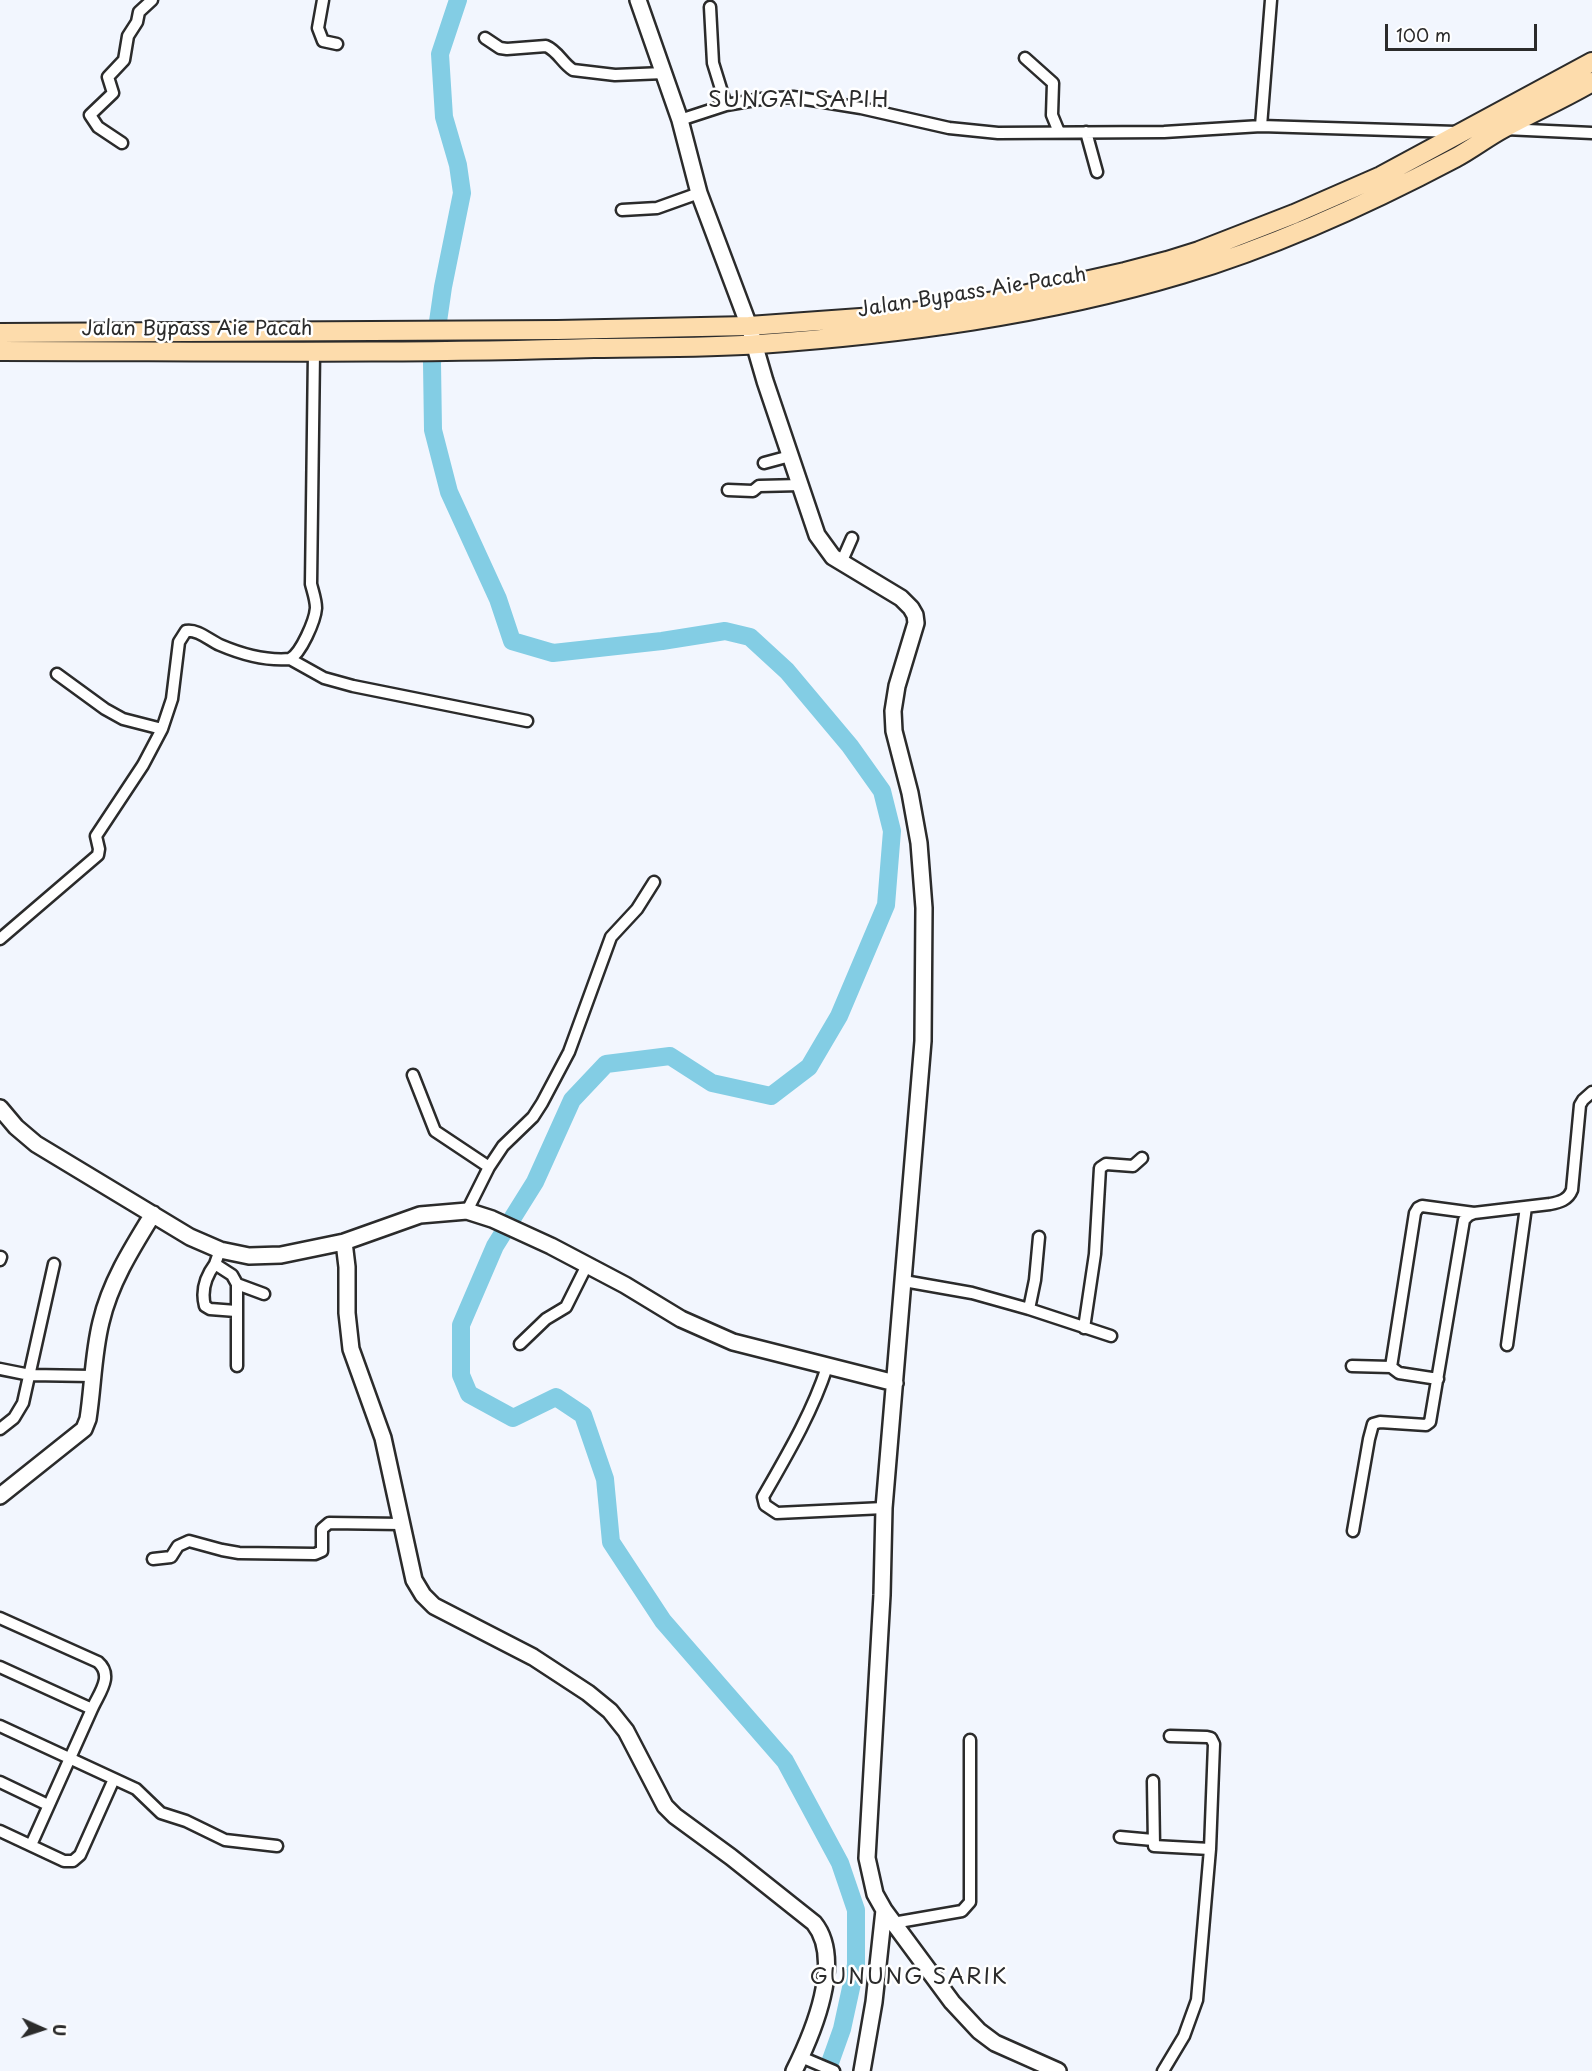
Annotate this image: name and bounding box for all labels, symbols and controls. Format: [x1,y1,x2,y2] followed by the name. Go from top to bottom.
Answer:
[1388,12,1540,50] scale bar
[1396,21,1451,48] text: 100 m
[707,88,891,114] district label: SUNGAI SAPIH
[856,263,1088,323] street label: Jalan Bypass Aie Pacah
[82,317,312,341] street label: Jalan Bypass Aie Pacah
[810,1965,1008,1991] district label: GUNUNG SARIK
[12,1999,72,2059] north arrow
[48,2023,72,2037] text: U

